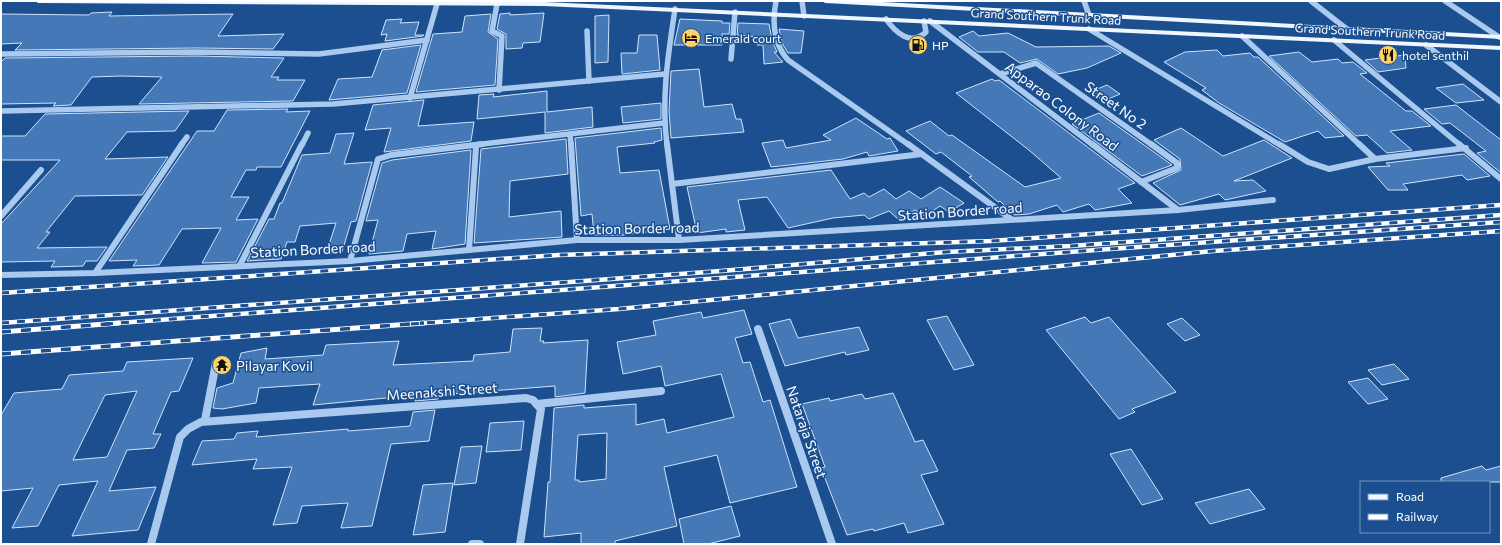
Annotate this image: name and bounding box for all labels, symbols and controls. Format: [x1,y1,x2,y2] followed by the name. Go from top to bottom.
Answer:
[970,5,1122,27] street label: Grand Southern Trunk Road
[1294,20,1446,42] street label: Grand Southern Trunk Road
[680,27,702,49] hotel icon: Emerald court
[705,31,782,45] place label: Emerald court
[907,34,929,56] fuel station icon: HP
[932,38,949,52] place label: HP
[1377,44,1399,66] restaurant icon: hotel senthil
[1402,48,1469,62] place label: hotel senthil
[1002,58,1122,154] street label: Apparao Colony Road
[1082,77,1150,133] street label: Street No 2
[897,198,1023,224] street label: Station Border road
[574,218,700,238] street label: Station Border road
[250,237,376,261] street label: Station Border road
[211,354,233,376] temple icon: Pilayar Kovil
[236,357,313,374] place label: Pilayar Kovil
[386,379,498,403] street label: Meenakshi Street
[783,383,831,481] street label: Nataraja Street
[1360,481,1490,533] legend
[1396,489,1424,503] text: Road
[1396,509,1438,523] text: Railway

